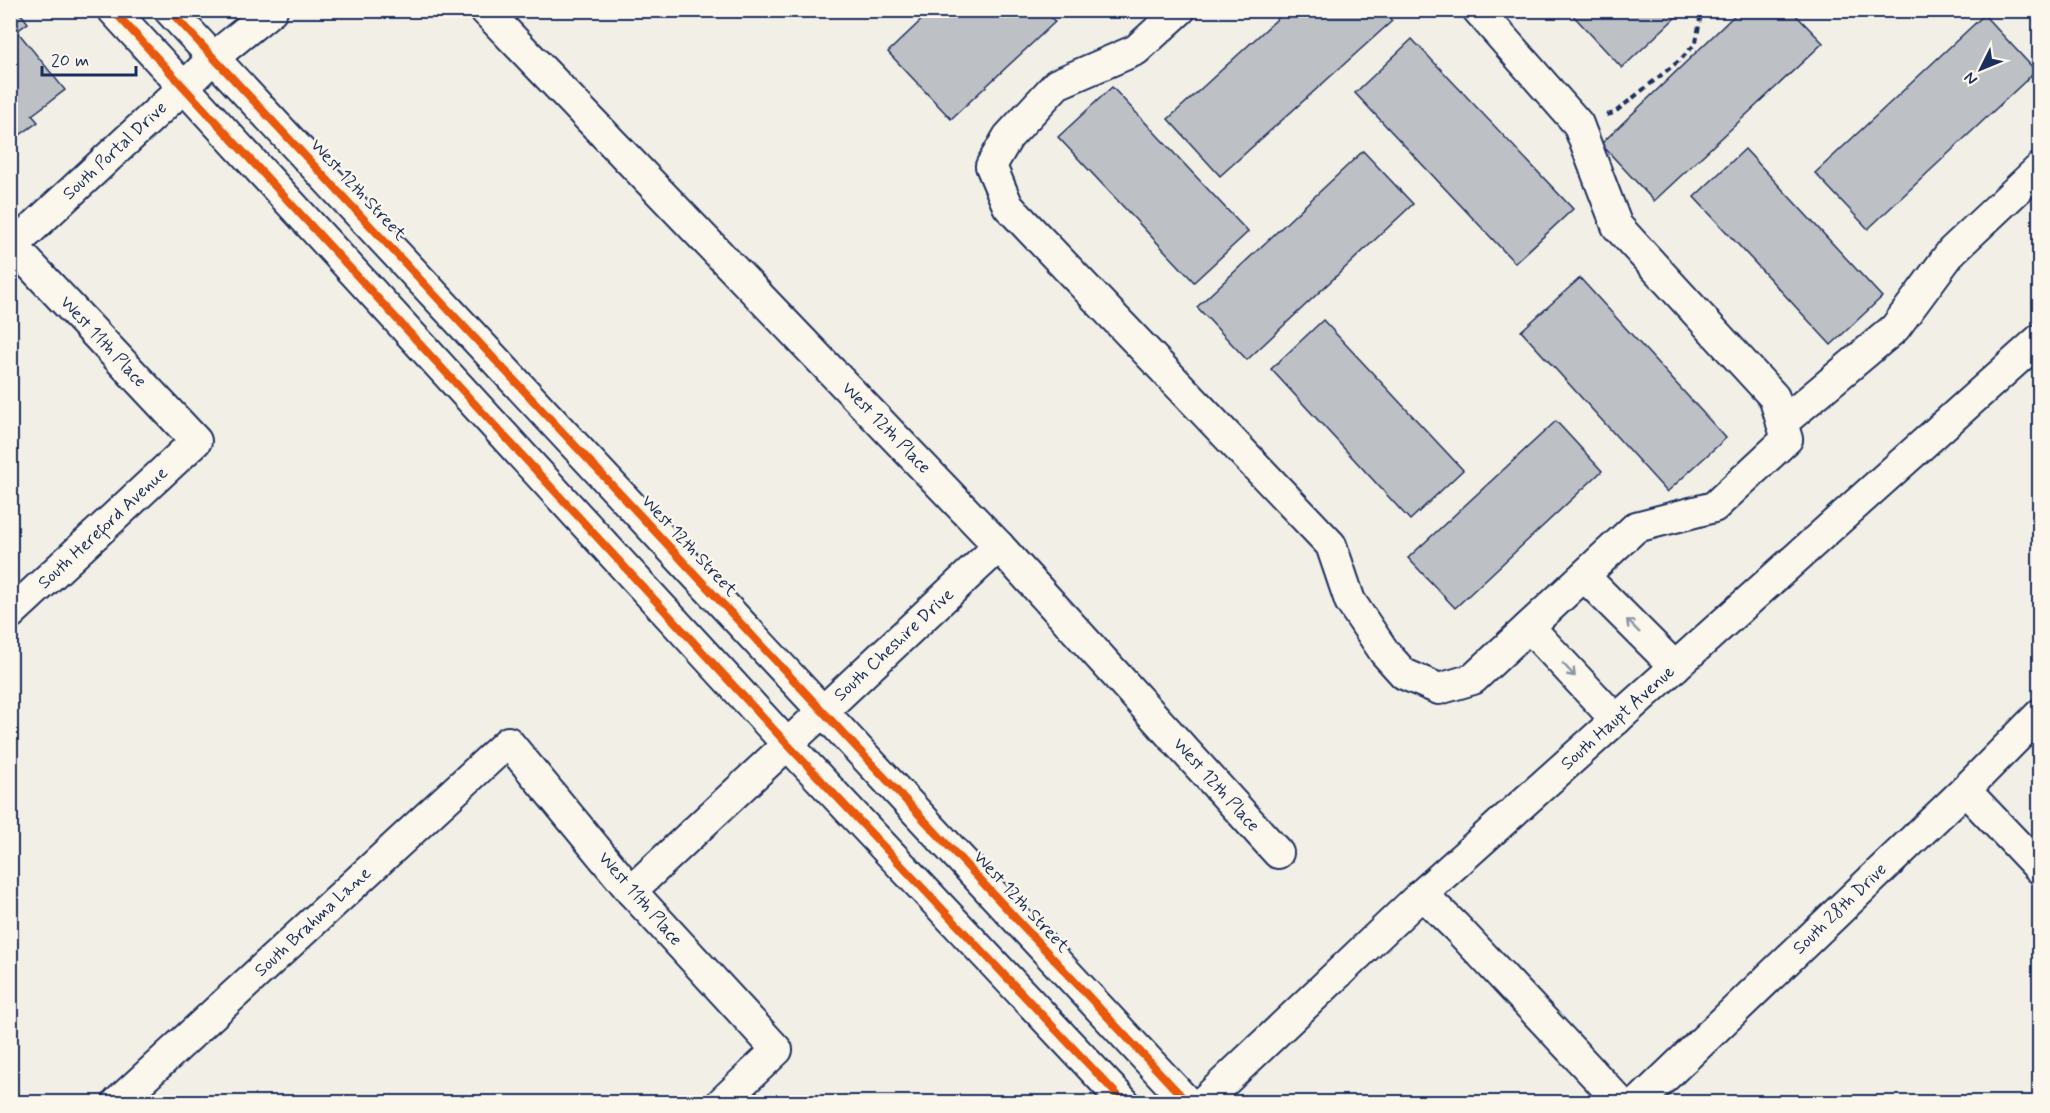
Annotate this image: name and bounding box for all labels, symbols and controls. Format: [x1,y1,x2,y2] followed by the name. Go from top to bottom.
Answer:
[42,39,136,77] scale bar
[1951,39,2011,99] north arrow
[51,49,89,73] text: 20 m
[1960,67,1982,89] text: N
[58,96,172,206] street label: South Portal Drive
[305,134,412,246] street label: West 12th Street
[54,291,152,393] street label: West 11th Place
[836,377,936,479] street label: West 12th Place
[33,461,175,596] street label: South Hereford Avenue
[636,490,743,602] street label: West 12th Street
[829,583,959,707] street label: South Cheshire Drive
[1626,618,1641,633] one-way arrow
[1556,660,1680,776] street label: South Haupt Avenue
[1562,662,1576,677] one-way arrow
[1167,733,1265,837] street label: West 12th Place
[968,846,1075,958] street label: West 12th Street
[592,847,688,951] street label: West 11th Place
[1788,858,1892,960] street label: South 28th Drive
[250,862,377,982] street label: South Brahma Lane

